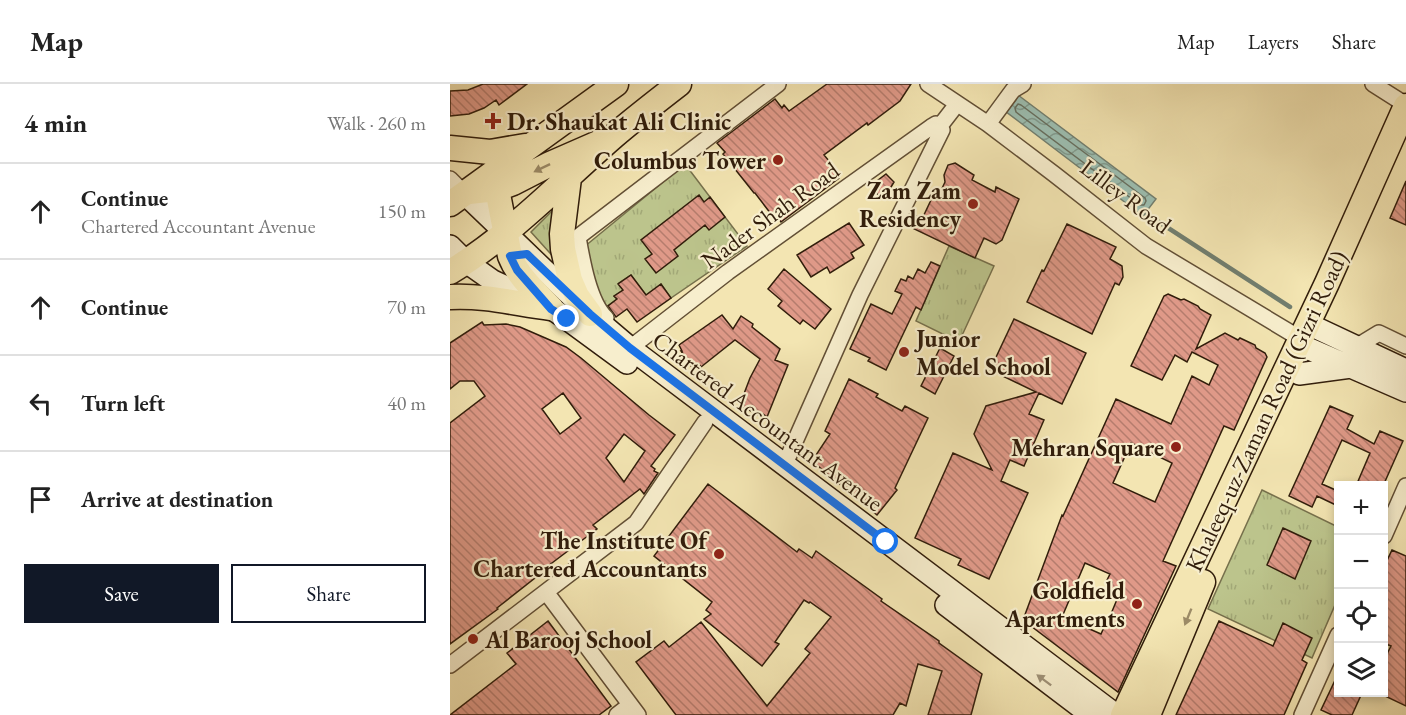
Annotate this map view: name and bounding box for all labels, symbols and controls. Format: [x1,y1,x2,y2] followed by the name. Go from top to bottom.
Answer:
[30,23,83,59] text: Map
[1177,28,1215,55] text: Map
[1248,28,1299,55] text: Layers
[1332,28,1376,55] text: Share
[24,106,87,140] text: 4 min
[507,106,731,137] place label: Dr. Shaukat Ali Clinic
[327,110,426,136] text: Walk · 260 m
[484,112,502,130] marker: Dr. Shaukat Ali Clinic
[594,145,766,176] place label: Columbus Tower
[1074,152,1178,241] street label: Lilley Road
[771,153,785,167] marker: Columbus Tower
[695,154,846,276] street label: Nader Shah Road
[533,164,550,173] one-way arrow
[859,175,961,235] place label: Zam Zam Residency
[81,184,168,213] text: Continue
[24,195,57,228] icon: ahead
[966,197,980,211] marker: Zam Zam Residency
[378,198,426,224] text: 150 m
[81,213,315,239] text: Chartered Accountant Avenue
[1178,245,1354,577] street label: Khaleeq-uz-Zaman Road (Gizri Road)
[24,291,57,324] icon: ahead
[81,293,168,322] text: Continue
[387,294,426,320] text: 70 m
[553,305,579,331] route end
[914,323,1051,382] place label: Junior Model School
[646,324,890,518] street label: Chartered Accountant Avenue
[897,345,911,359] marker: Junior Model School
[24,387,57,420] icon: left
[81,389,165,418] text: Turn left
[387,390,426,416] text: 40 m
[1011,432,1164,464] place label: Mehran Square
[1169,440,1183,454] marker: Mehran Square
[1334,481,1388,697] map controls
[1334,481,1388,535] button: +
[24,483,57,516] icon: arrive
[81,485,273,514] text: Arrive at destination
[473,525,710,584] place label: The Institute Of Chartered Accountants
[872,528,898,554] route start
[1334,535,1388,589] button: −
[712,547,726,561] marker: The Institute Of Chartered Accountants
[24,564,219,623] button: Save
[231,564,426,623] button: Share
[1004,575,1126,634] place label: Goldfield Apartments
[1334,589,1388,643] button: locate
[1130,597,1144,611] marker: Goldfield Apartments
[1183,608,1193,626] one-way arrow
[484,624,652,656] place label: Al Barooj School
[466,632,480,646] marker: Al Barooj School
[1334,643,1388,697] button: layers
[1037,674,1052,686] one-way arrow

